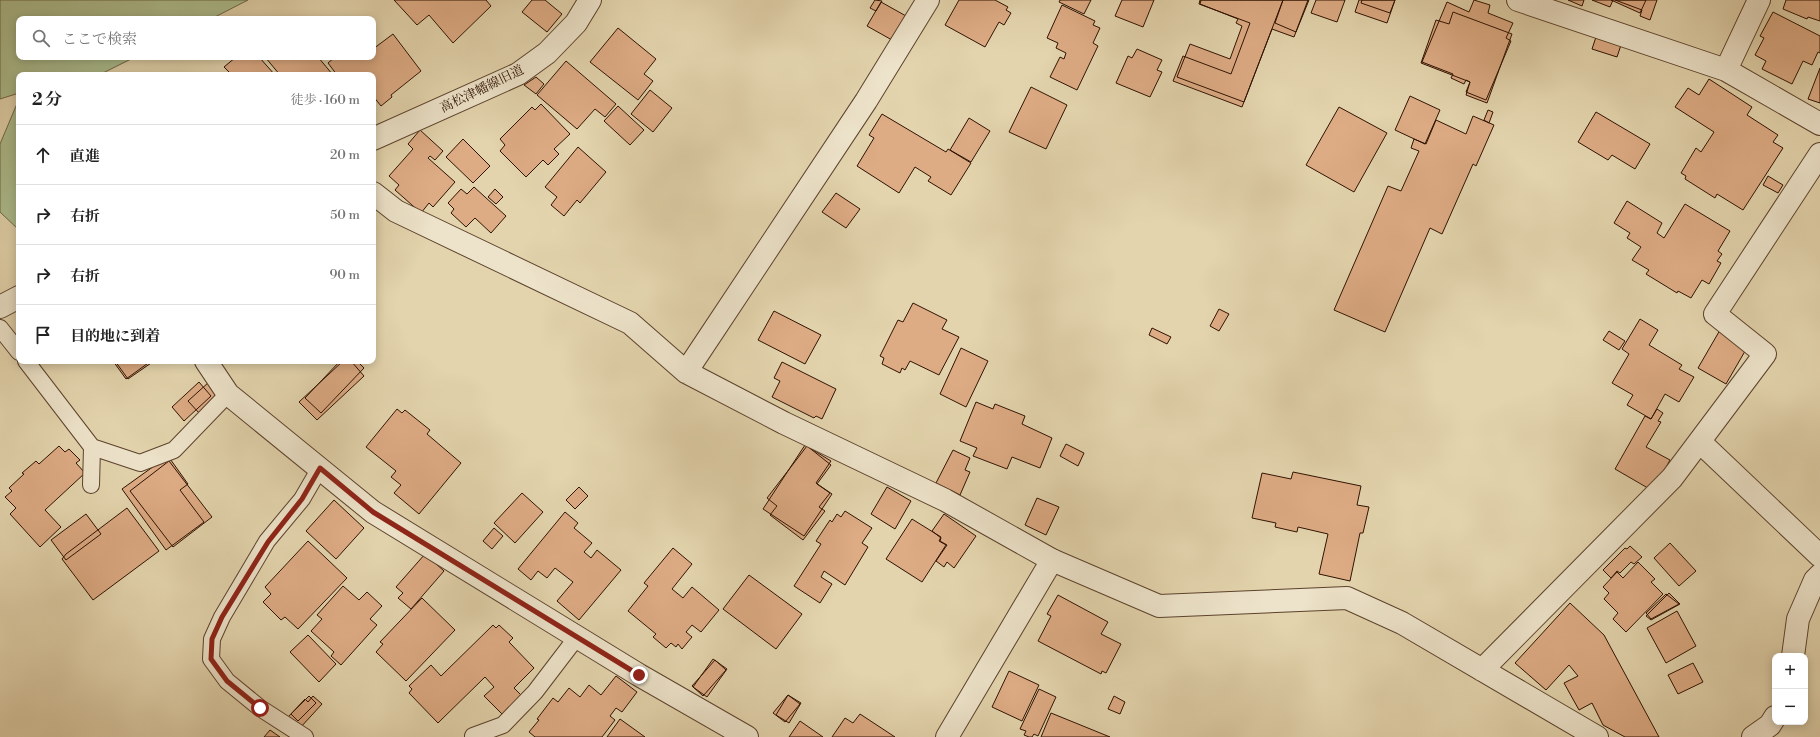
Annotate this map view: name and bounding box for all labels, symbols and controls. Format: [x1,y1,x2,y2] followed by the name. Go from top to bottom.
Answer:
[16,16,376,60] search box
[30,27,52,49] icon: search
[62,30,137,49] text: ここで検索
[438,62,526,116] street label: 高松津幡線旧道
[32,89,62,111] text: 2 分
[291,92,360,108] text: 徒歩 · 160 m
[32,144,54,166] icon: ahead
[70,147,100,166] text: 直進
[330,147,360,163] text: 20 m
[32,204,54,226] icon: right
[70,207,100,226] text: 右折
[330,207,360,223] text: 50 m
[32,264,54,286] icon: right
[70,267,100,286] text: 右折
[329,267,360,283] text: 90 m
[32,324,54,346] icon: arrive
[70,327,160,346] text: 目的地に到着
[1772,653,1808,725] map controls
[1772,653,1808,689] button: +
[630,666,648,684] route end
[1772,689,1808,725] button: −
[251,699,269,717] route start

